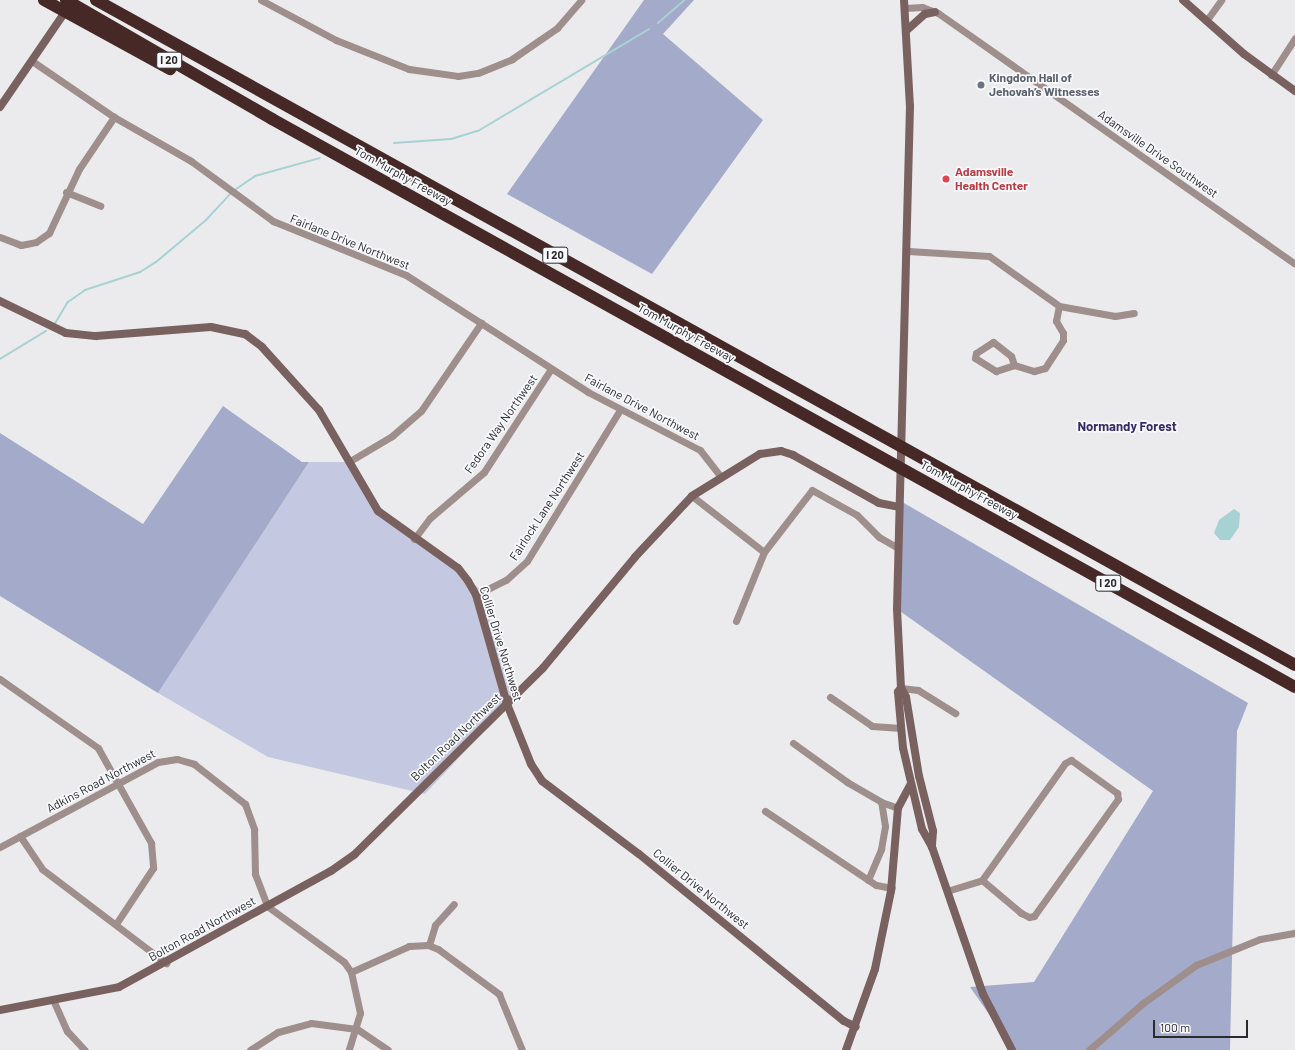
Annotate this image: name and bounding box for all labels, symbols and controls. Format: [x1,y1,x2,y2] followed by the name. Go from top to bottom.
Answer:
[156,51,182,69] road number: I 20
[989,71,1100,99] place label: Kingdom Hall of Jehovah’s Witnesses
[976,80,986,90] marker: Kingdom Hall of Jehovah’s Witnesses
[1095,107,1221,201] street label: Adamsville Drive Southwest
[352,143,454,209] street label: Tom Murphy Freeway
[955,165,1028,193] place label: Adamsville Health Center
[940,173,952,185] marker: Adamsville Health Center
[288,211,412,273] street label: Fairlane Drive Northwest
[542,246,568,264] road number: I 20
[635,300,737,366] street label: Tom Murphy Freeway
[582,371,702,443] street label: Fairlane Drive Northwest
[461,372,541,476] street label: Fedora Way Northwest
[1077,418,1177,434] district label: Normandy Forest
[506,449,588,563] street label: Fairlock Lane Northwest
[918,457,1020,523] street label: Tom Murphy Freeway
[1095,574,1121,592] road number: I 20
[477,585,525,703] street label: Collier Drive Northwest
[408,690,504,784] street label: Bolton Road Northwest
[44,746,158,816] street label: Adkins Road Northwest
[650,846,752,932] street label: Collier Drive Northwest
[146,894,258,964] street label: Bolton Road Northwest
[1155,1012,1250,1038] scale bar
[1160,1020,1190,1034] text: 100 m

